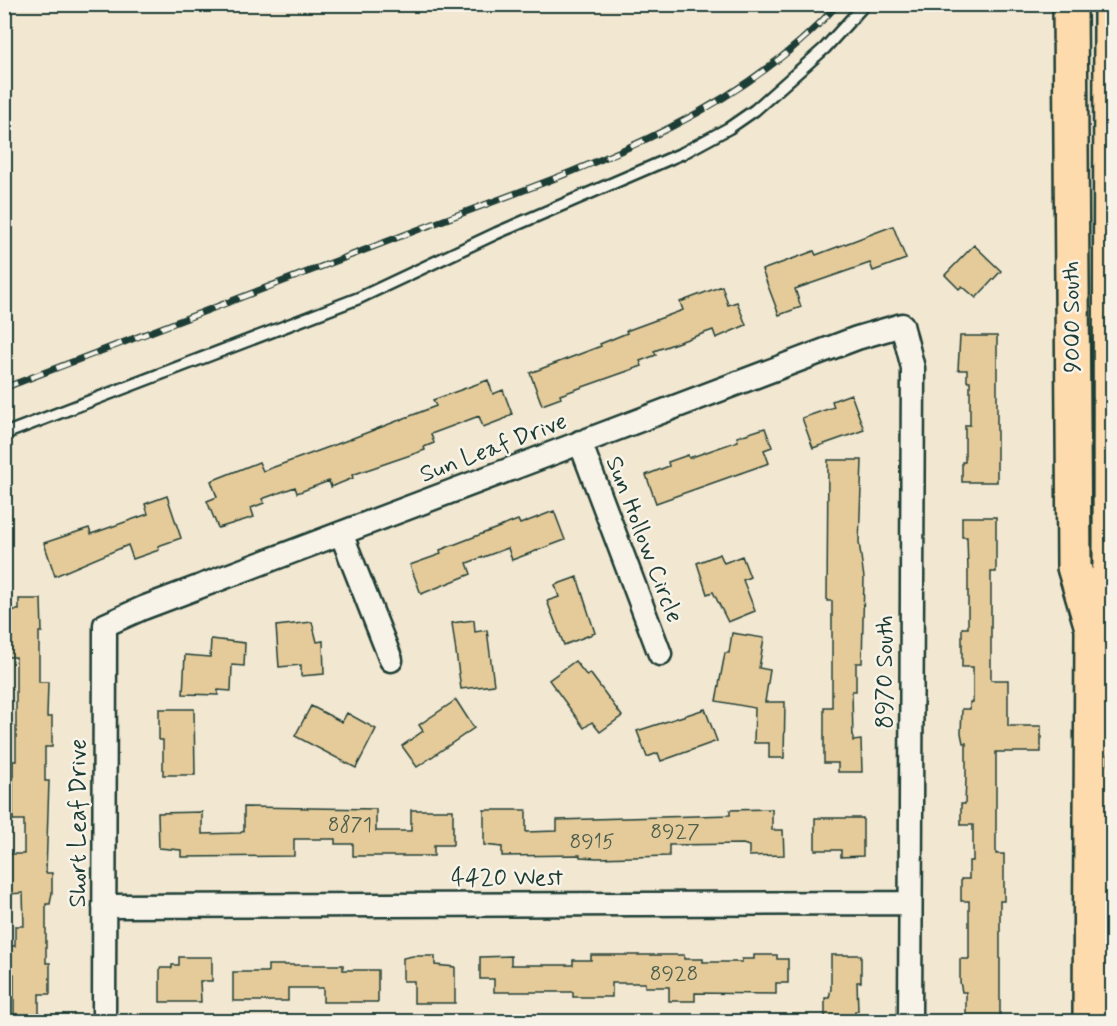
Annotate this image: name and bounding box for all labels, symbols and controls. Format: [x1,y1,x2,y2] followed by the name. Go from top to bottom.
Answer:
[1056,261,1089,373] street label: 9000 South
[416,406,572,491] street label: Sun Leaf Drive
[598,452,690,627] street label: Sun Hollow Circle
[870,615,901,729] street label: 8970 South
[63,739,94,907] street label: Short Leaf Drive
[328,811,372,839] house number: 8871
[650,818,700,846] house number: 8927
[569,828,615,856] house number: 8915
[451,863,563,894] street label: 4420 West
[650,960,698,988] house number: 8928

